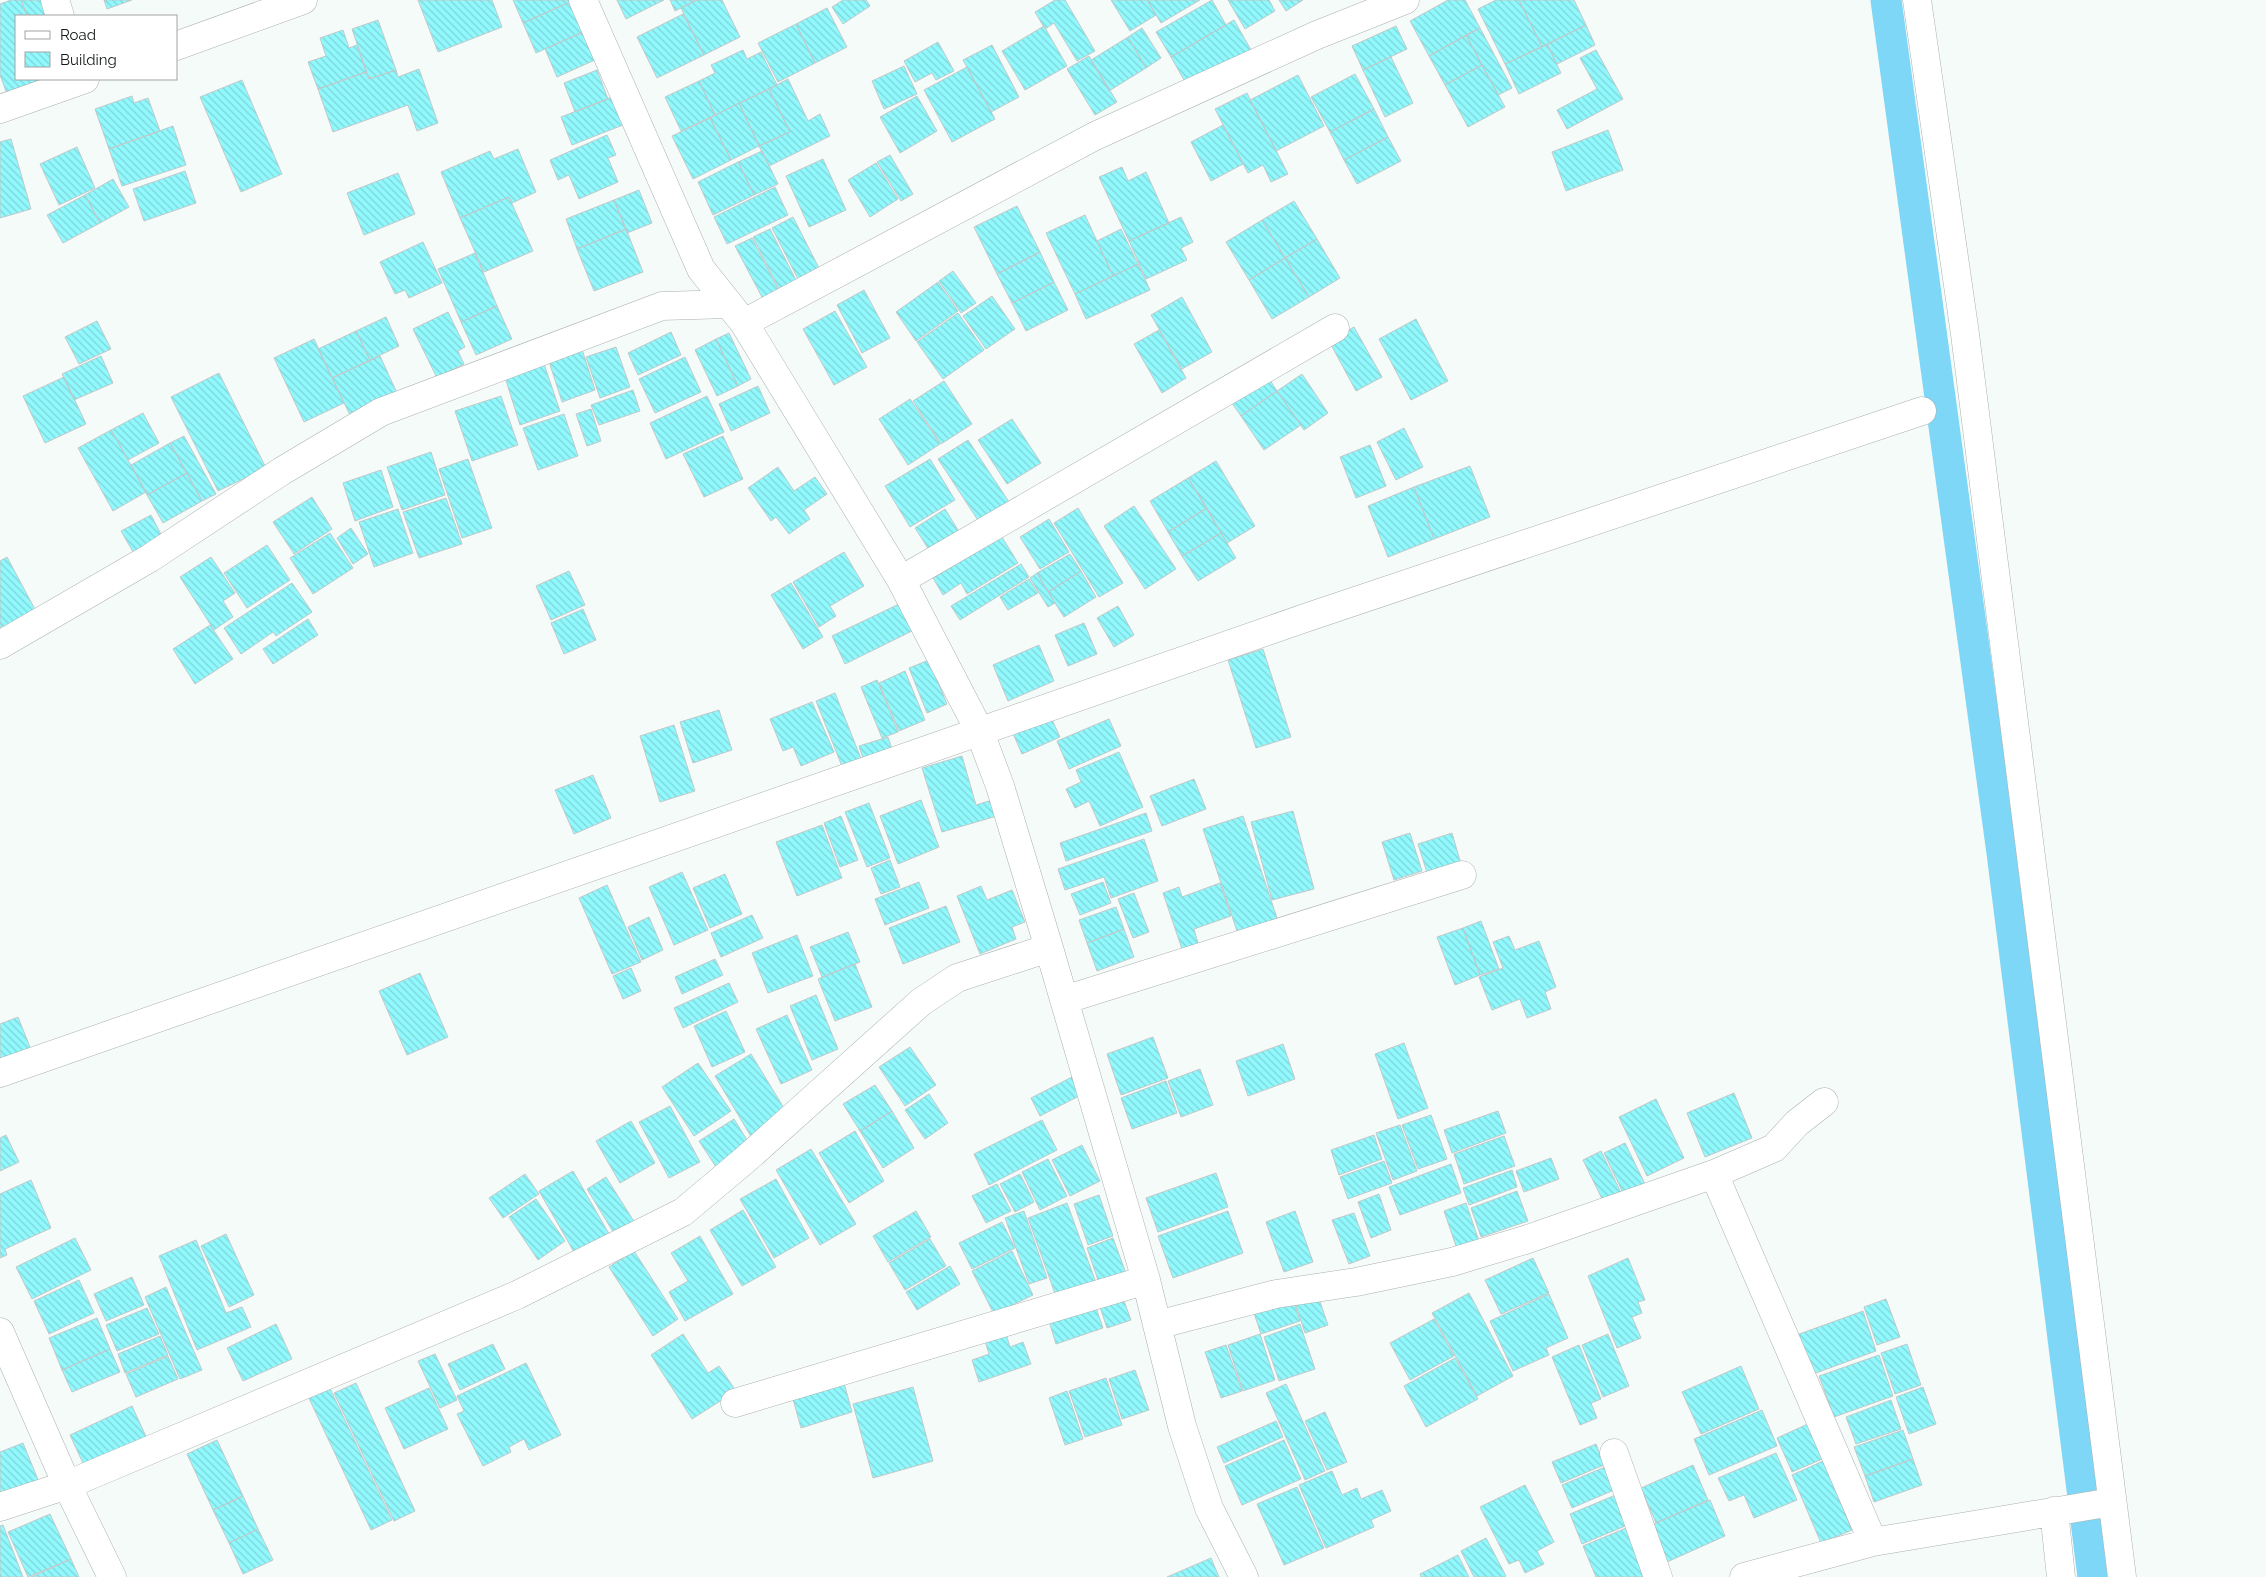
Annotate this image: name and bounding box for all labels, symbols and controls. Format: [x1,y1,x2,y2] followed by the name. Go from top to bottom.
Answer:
[15,15,178,80] legend
[60,26,96,44] text: Road
[60,51,117,69] text: Building

